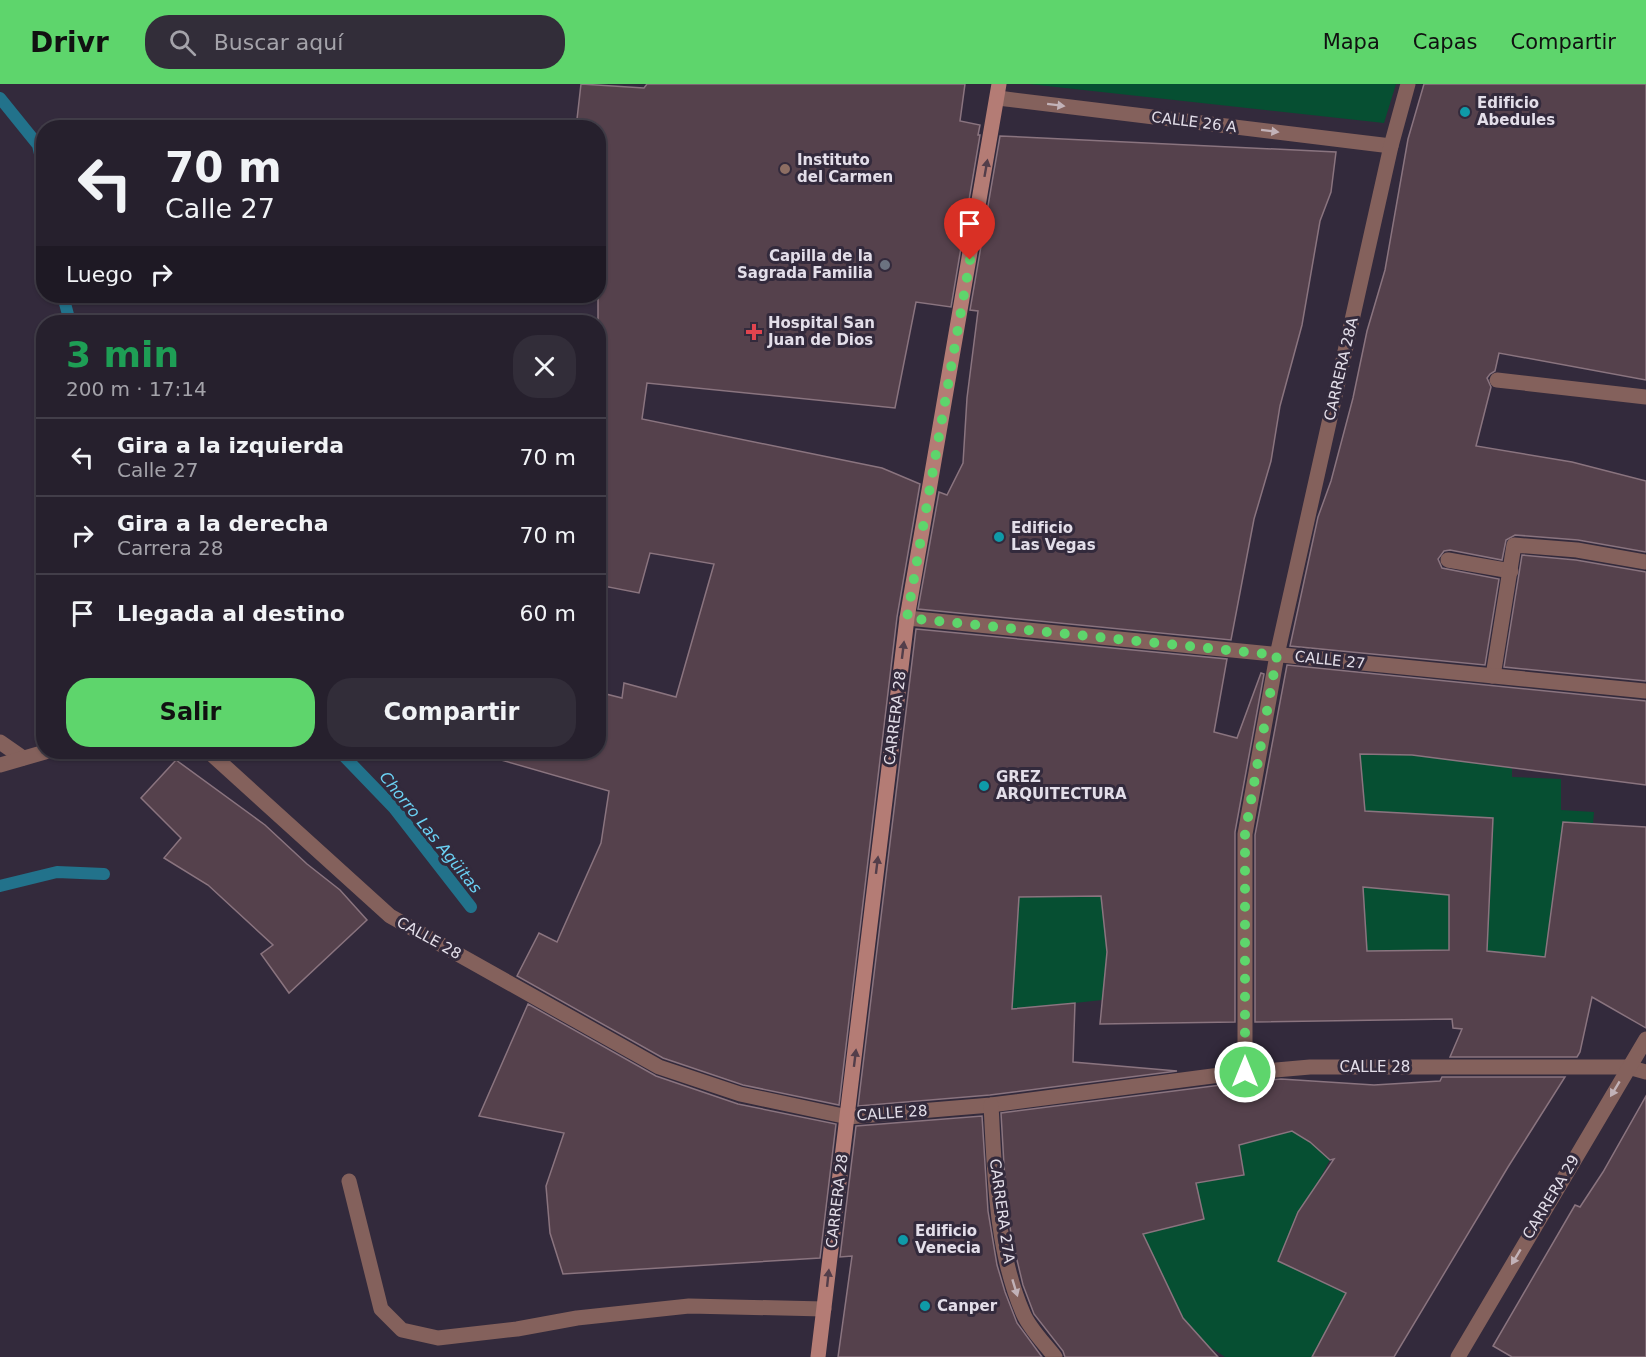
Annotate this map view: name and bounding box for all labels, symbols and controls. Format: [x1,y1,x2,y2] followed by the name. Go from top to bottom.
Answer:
[145,15,565,69] search box
[30,26,109,59] text: Drivr
[166,26,199,59] icon: search
[214,30,343,55] text: Buscar aquí
[1323,30,1380,54] text: Mapa
[1413,30,1477,54] text: Capas
[1510,30,1616,54] text: Compartir
[1477,94,1555,129] place label: Edificio Abedules
[1047,100,1066,109] one-way arrow
[1458,105,1472,119] marker: Edificio Abedules
[1150,108,1238,136] street label: CALLE 26 A
[1261,126,1280,136] one-way arrow
[165,143,282,192] text: 70 m
[66,144,144,222] icon: left
[797,151,893,186] place label: Instituto del Carmen
[981,159,990,178] one-way arrow
[778,162,792,176] marker: Instituto del Carmen
[165,193,275,224] text: Calle 27
[944,198,995,260] pin
[953,207,986,240] icon: arrive
[737,247,873,282] place label: Capilla de la Sagrada Familia
[145,258,178,291] icon: right
[878,258,892,272] marker: Capilla de la Sagrada Familia
[66,262,133,287] text: Luego
[767,314,875,349] place label: Hospital San Juan de Dios
[1320,315,1362,422] street label: CARRERA 28A
[745,323,763,341] marker: Hospital San Juan de Dios
[66,334,179,375] text: 3 min
[513,335,576,398] button: close
[66,377,207,401] text: 200 m · 17:14
[117,433,344,458] text: Gira a la izquierda
[66,441,99,474] icon: left
[520,445,576,470] text: 70 m
[117,458,198,482] text: Calle 27
[117,511,329,536] text: Gira a la derecha
[66,519,99,552] icon: right
[1011,519,1096,554] place label: Edificio Las Vegas
[520,523,576,548] text: 70 m
[992,530,1006,544] marker: Edificio Las Vegas
[117,536,223,560] text: Carrera 28
[66,597,99,630] icon: arrive
[117,601,345,626] text: Llegada al destino
[520,601,576,626] text: 60 m
[898,641,908,660] one-way arrow
[1294,647,1366,673] street label: CALLE 27
[880,670,910,766] street label: CARRERA 28
[66,678,315,747] button: Salir
[327,678,576,747] button: Compartir
[376,768,486,897] water label: Chorro Las Agüitas
[996,768,1127,803] place label: GREZ ARQUITECTURA
[977,779,991,793] marker: GREZ ARQUITECTURA
[873,855,882,874] one-way arrow
[394,913,464,963] street label: CALLE 28
[1213,1040,1277,1104] position arrow
[850,1049,859,1068] one-way arrow
[1340,1058,1410,1076] street label: CALLE 28
[1610,1081,1621,1097] one-way arrow
[856,1102,928,1124] street label: CALLE 28
[1519,1152,1583,1242] street label: CARRERA 29
[822,1153,852,1249] street label: CARRERA 28
[986,1158,1018,1265] street label: CARRERA 27A
[915,1222,981,1257] place label: Edificio Venecia
[896,1233,910,1247] marker: Edificio Venecia
[1511,1248,1521,1265] one-way arrow
[823,1269,833,1288] one-way arrow
[1011,1279,1020,1297] one-way arrow
[937,1297,998,1315] place label: Canper
[918,1299,932,1313] marker: Canper

